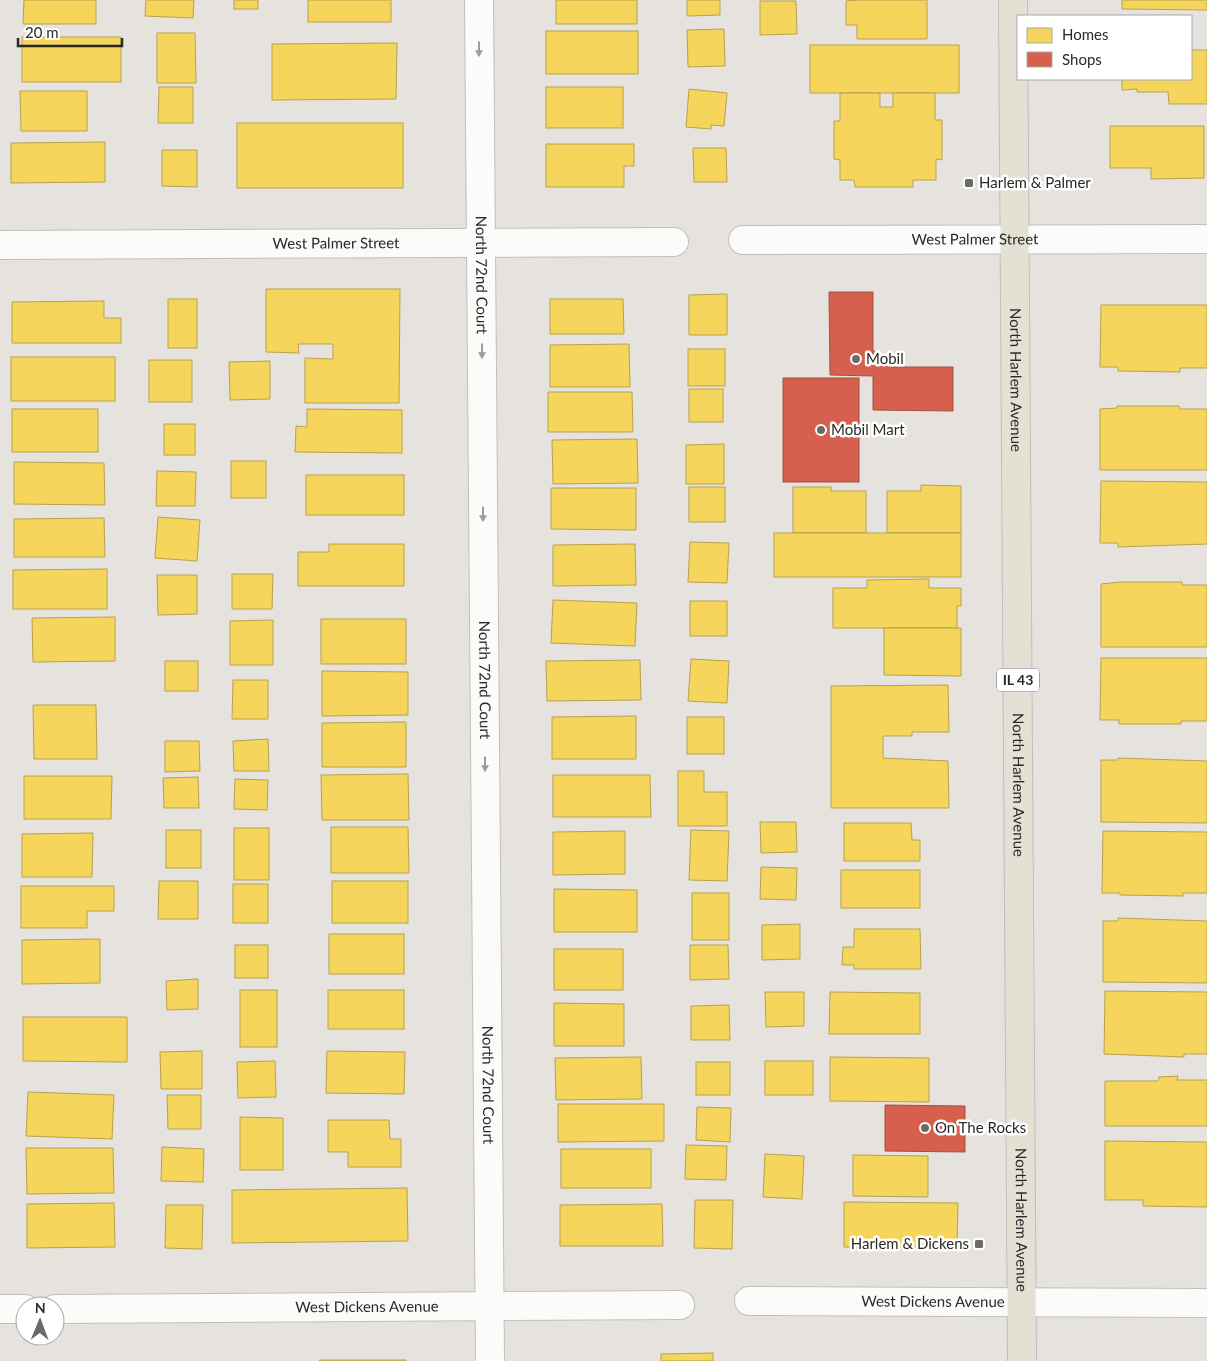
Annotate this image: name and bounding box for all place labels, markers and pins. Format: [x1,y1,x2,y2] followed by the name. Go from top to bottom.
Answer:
[979,173,1091,191] place label: Harlem & Palmer
[963,177,975,189] marker: Harlem & Palmer
[866,349,904,367] place label: Mobil
[850,353,862,365] marker: Mobil
[831,420,905,438] place label: Mobil Mart
[815,424,827,436] marker: Mobil Mart
[935,1118,1026,1136] place label: On The Rocks
[919,1122,931,1134] marker: On The Rocks
[851,1234,969,1252] place label: Harlem & Dickens
[973,1238,985,1250] marker: Harlem & Dickens

